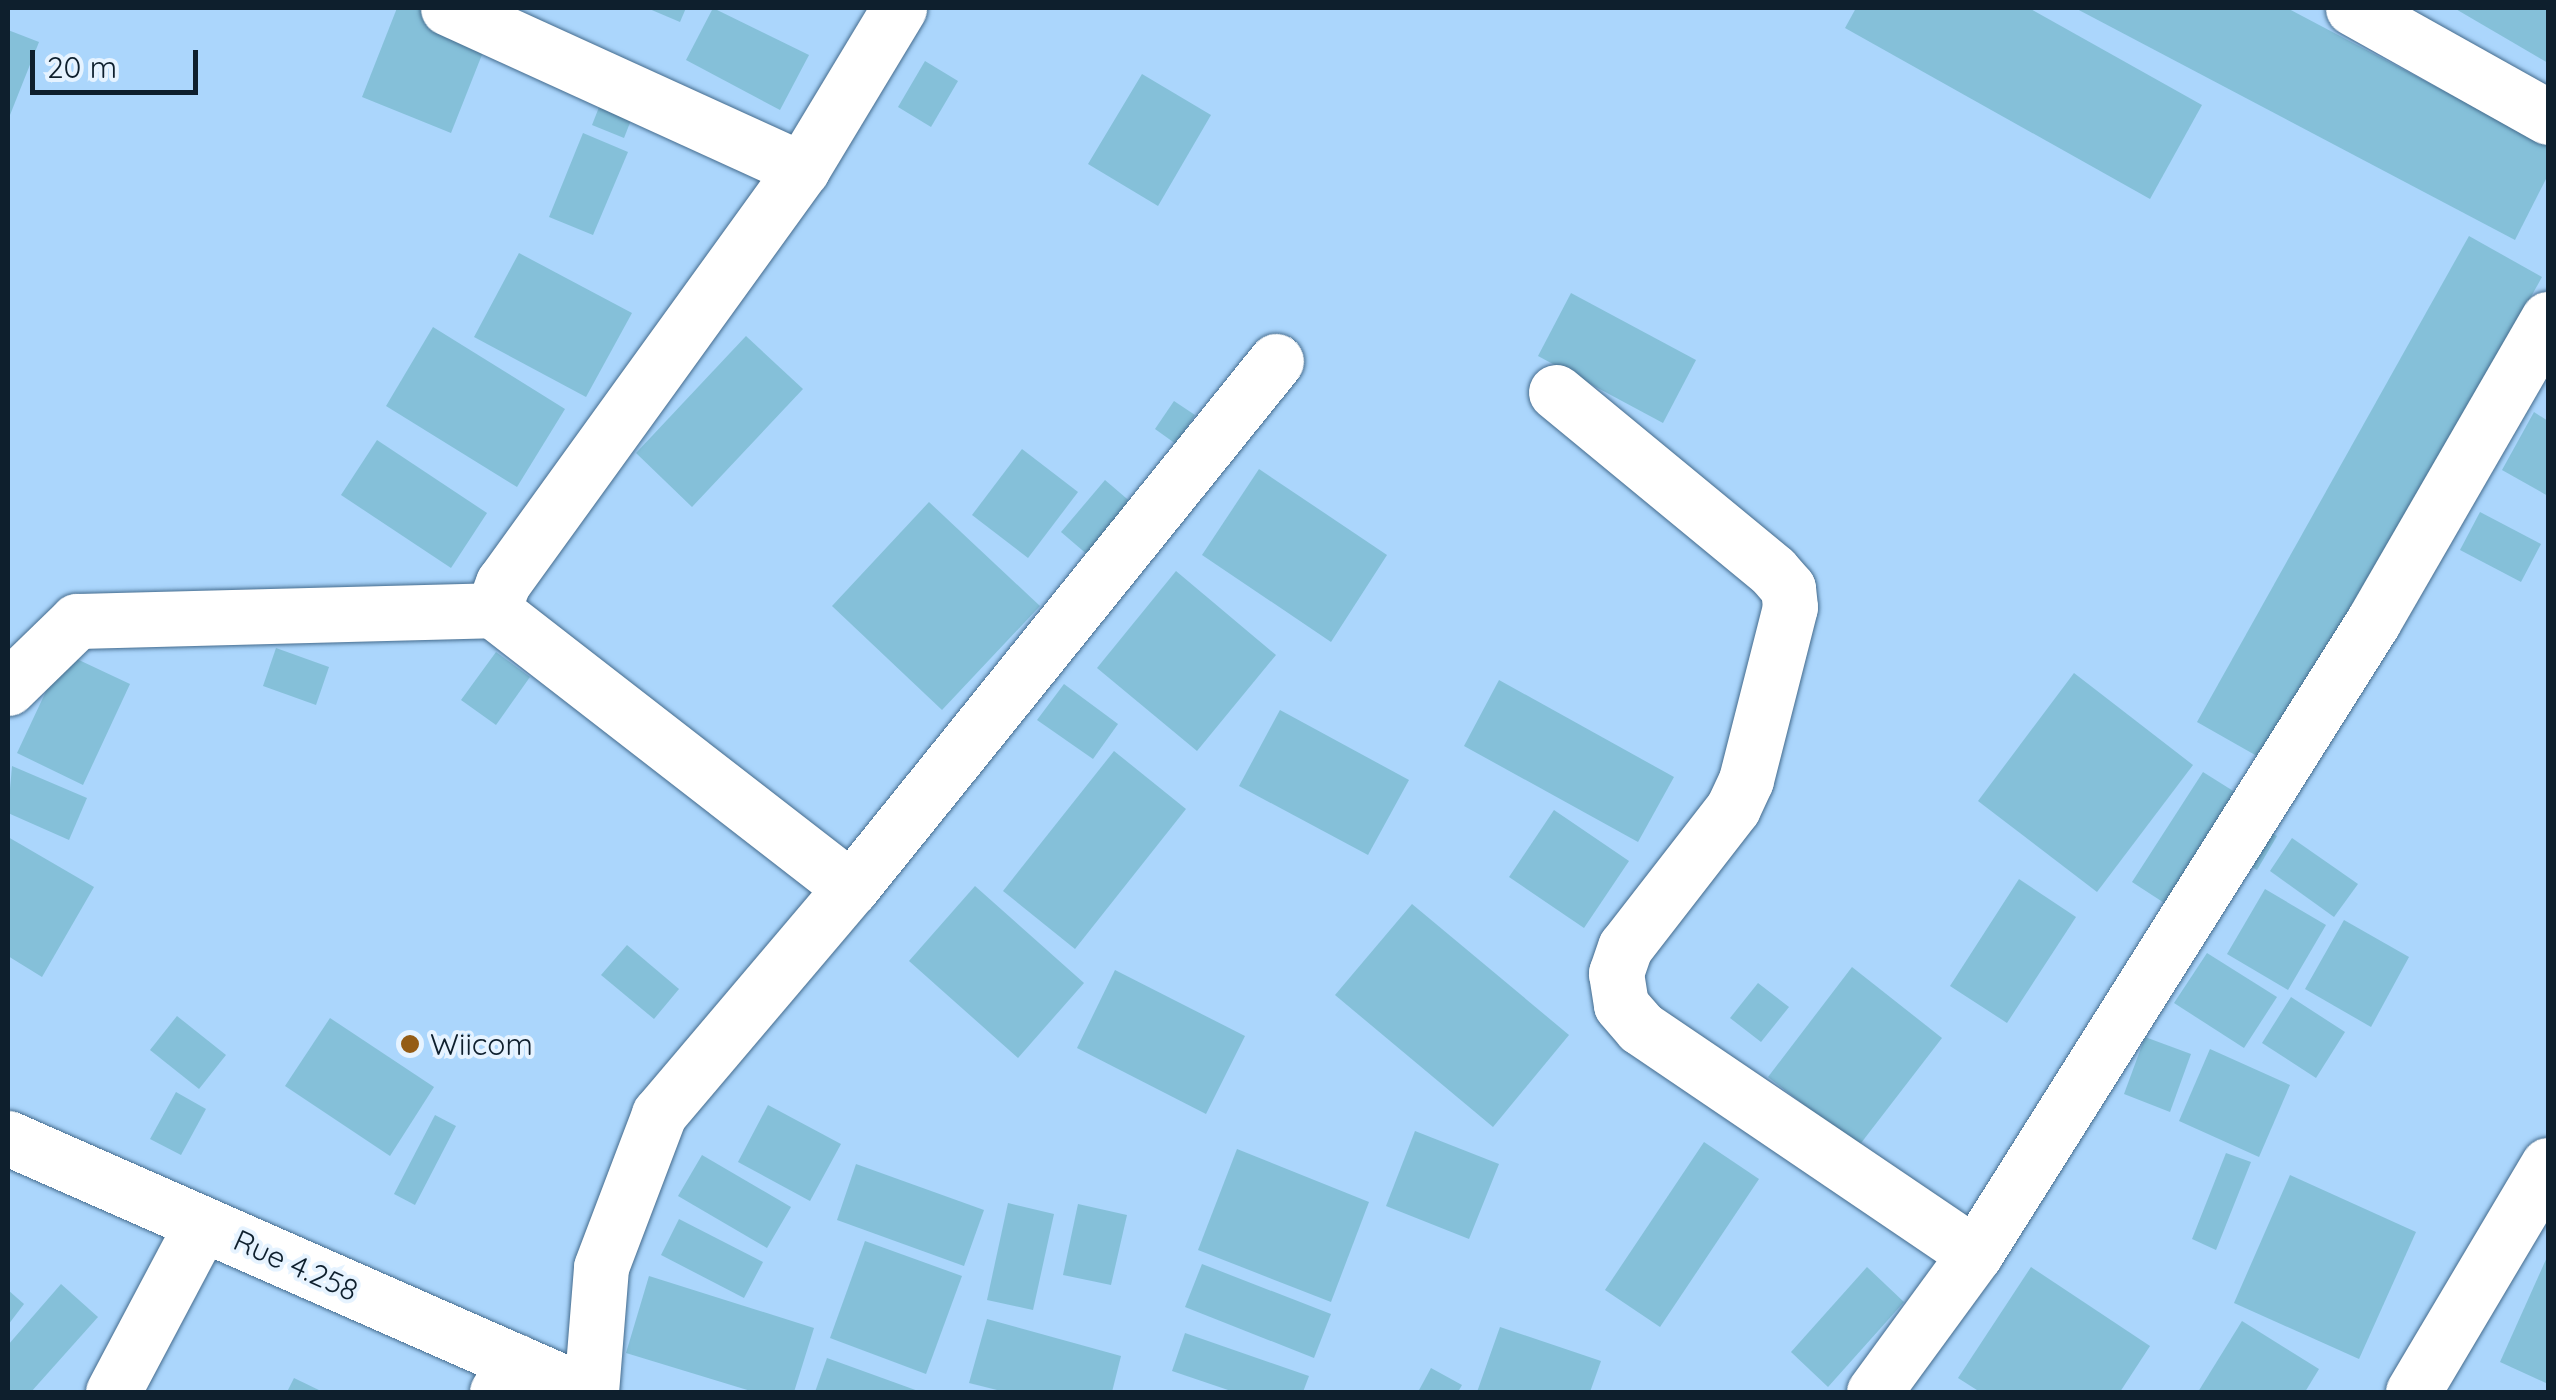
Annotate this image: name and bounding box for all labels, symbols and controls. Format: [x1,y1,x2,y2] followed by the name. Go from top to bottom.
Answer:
[35,30,202,92] scale bar
[47,48,117,86] text: 20 m
[430,1026,533,1062] place label: Wiicom
[399,1033,421,1055] marker: Wiicom
[228,1222,364,1308] street label: Rue 4.258

